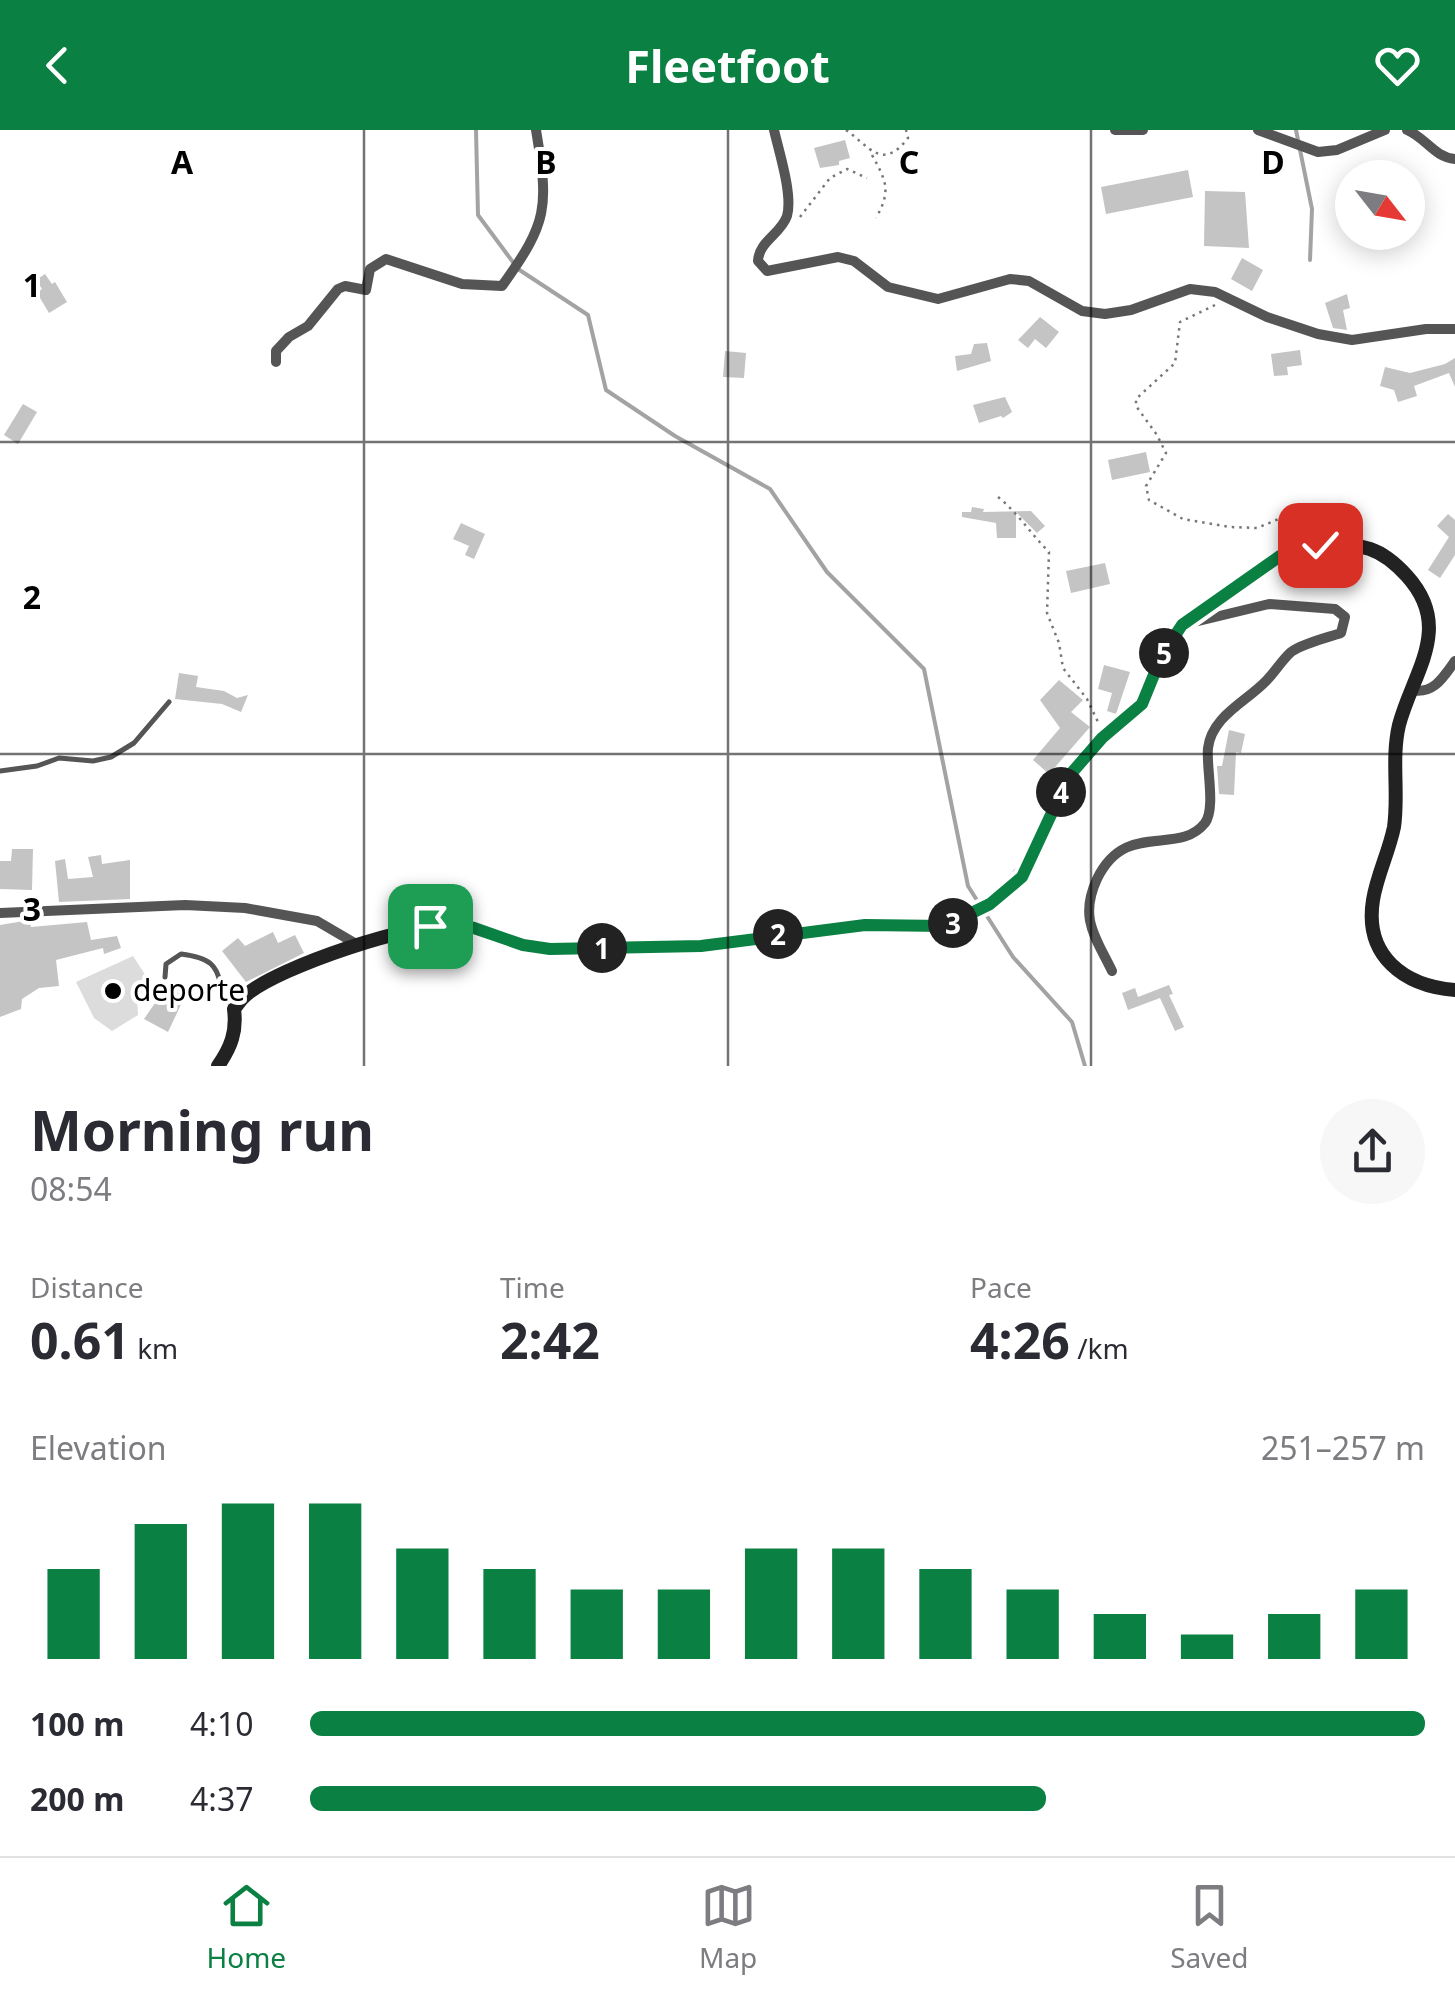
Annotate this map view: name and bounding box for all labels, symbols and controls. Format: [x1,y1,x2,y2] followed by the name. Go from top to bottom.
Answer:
[625,35,830,96] text: Fleetfoot
[30,38,85,93] icon: back
[1370,38,1425,93] icon: heart
[171,140,194,183] text: A
[535,140,557,183] text: B
[899,140,919,183] text: C
[1261,140,1285,183] text: D
[1335,160,1425,250] north arrow
[1335,160,1425,250] map controls
[23,263,41,306] text: 1
[1278,503,1363,588] pin
[1293,518,1348,573] icon: check
[23,575,41,618] text: 2
[1139,628,1189,678] pin: 5
[1156,634,1172,672] text: 5
[1036,767,1086,817] pin: 4
[1053,773,1069,811] text: 4
[388,884,473,969] pin
[23,887,41,930] text: 3
[928,898,978,948] pin: 3
[403,899,458,954] icon: arrive
[945,904,961,942] text: 3
[753,909,803,959] pin: 2
[770,915,786,953] text: 2
[577,923,627,973] pin: 1
[594,929,610,967] text: 1
[133,969,245,1010] place label: deporte
[102,980,124,1002] marker: deporte
[30,1092,374,1167] text: Morning run
[1320,1099,1425,1204] button: share
[30,1167,112,1210] text: 08:54
[30,1268,143,1306] text: Distance
[500,1268,565,1306] text: Time
[970,1268,1032,1306] text: Pace
[30,1306,130,1374] text: 0.61
[500,1306,600,1374] text: 2:42
[970,1306,1070,1374] text: 4:26
[130,1329,178,1367] text: km
[1070,1329,1129,1367] text: /km
[30,1426,167,1469] text: Elevation
[1261,1426,1425,1469] text: 251–257 m
[30,1702,124,1745] text: 100 m
[190,1702,254,1745] text: 4:10
[30,1777,124,1820] text: 200 m
[190,1777,254,1820] text: 4:37
[206,1878,286,1976] tab: Home
[699,1878,757,1976] tab: Map
[1170,1878,1249,1976] tab: Saved

